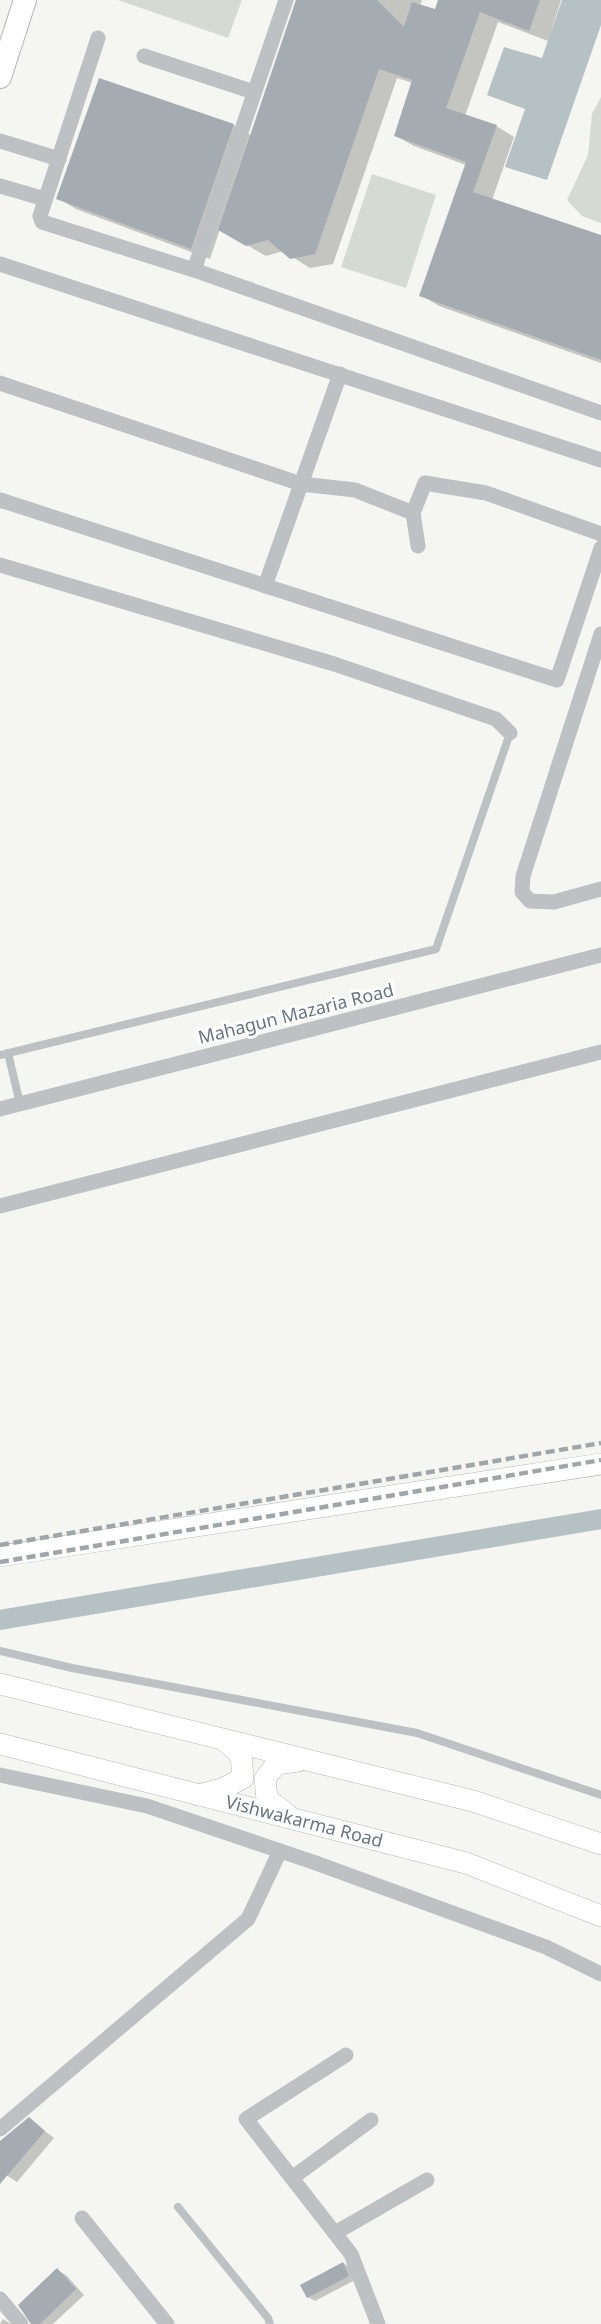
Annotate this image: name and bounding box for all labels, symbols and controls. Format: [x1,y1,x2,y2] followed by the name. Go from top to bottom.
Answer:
[195,977,396,1049] street label: Mahagun Mazaria Road
[223,1789,386,1852] street label: Vishwakarma Road

